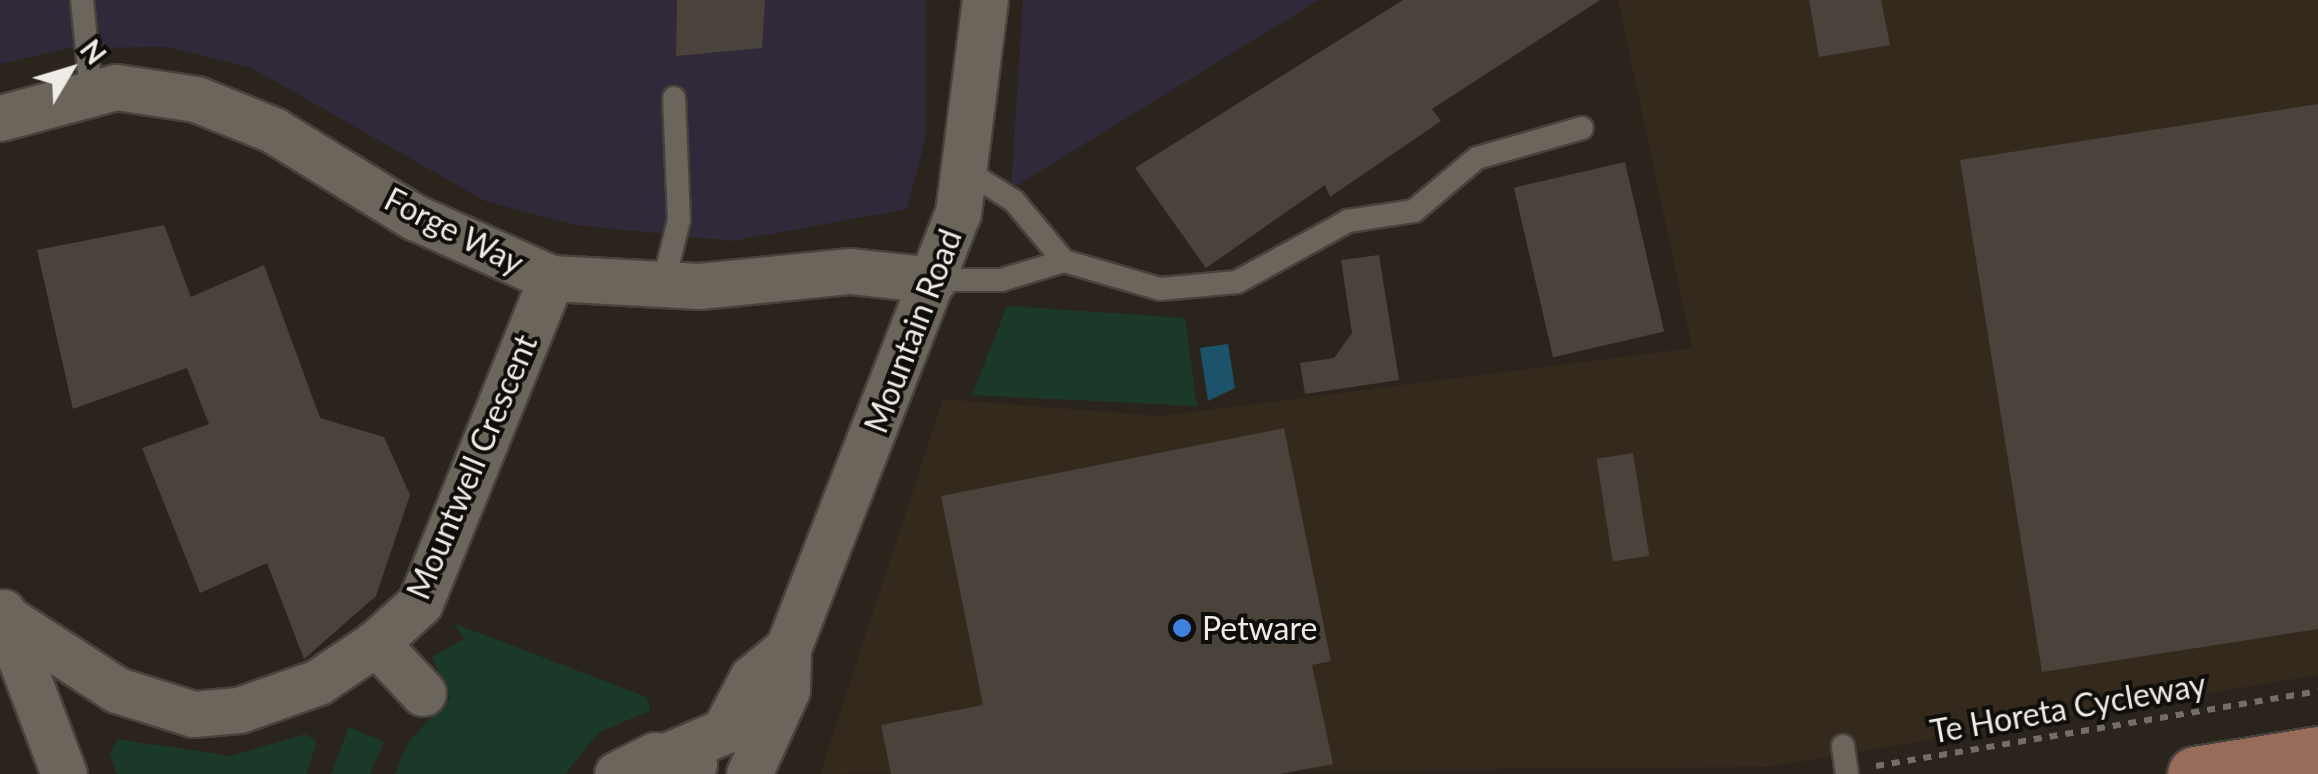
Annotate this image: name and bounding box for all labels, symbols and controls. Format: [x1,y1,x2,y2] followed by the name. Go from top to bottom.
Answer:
[20,20,120,120] north arrow
[74,33,114,70] text: N
[378,180,530,282] street label: Forge Way
[857,224,969,438] street label: Mountain Road
[399,329,545,605] street label: Mountwell Crescent
[1202,609,1317,647] place label: Petware
[1171,617,1193,639] marker: Petware
[1927,665,2209,751] street label: Te Horeta Cycleway

